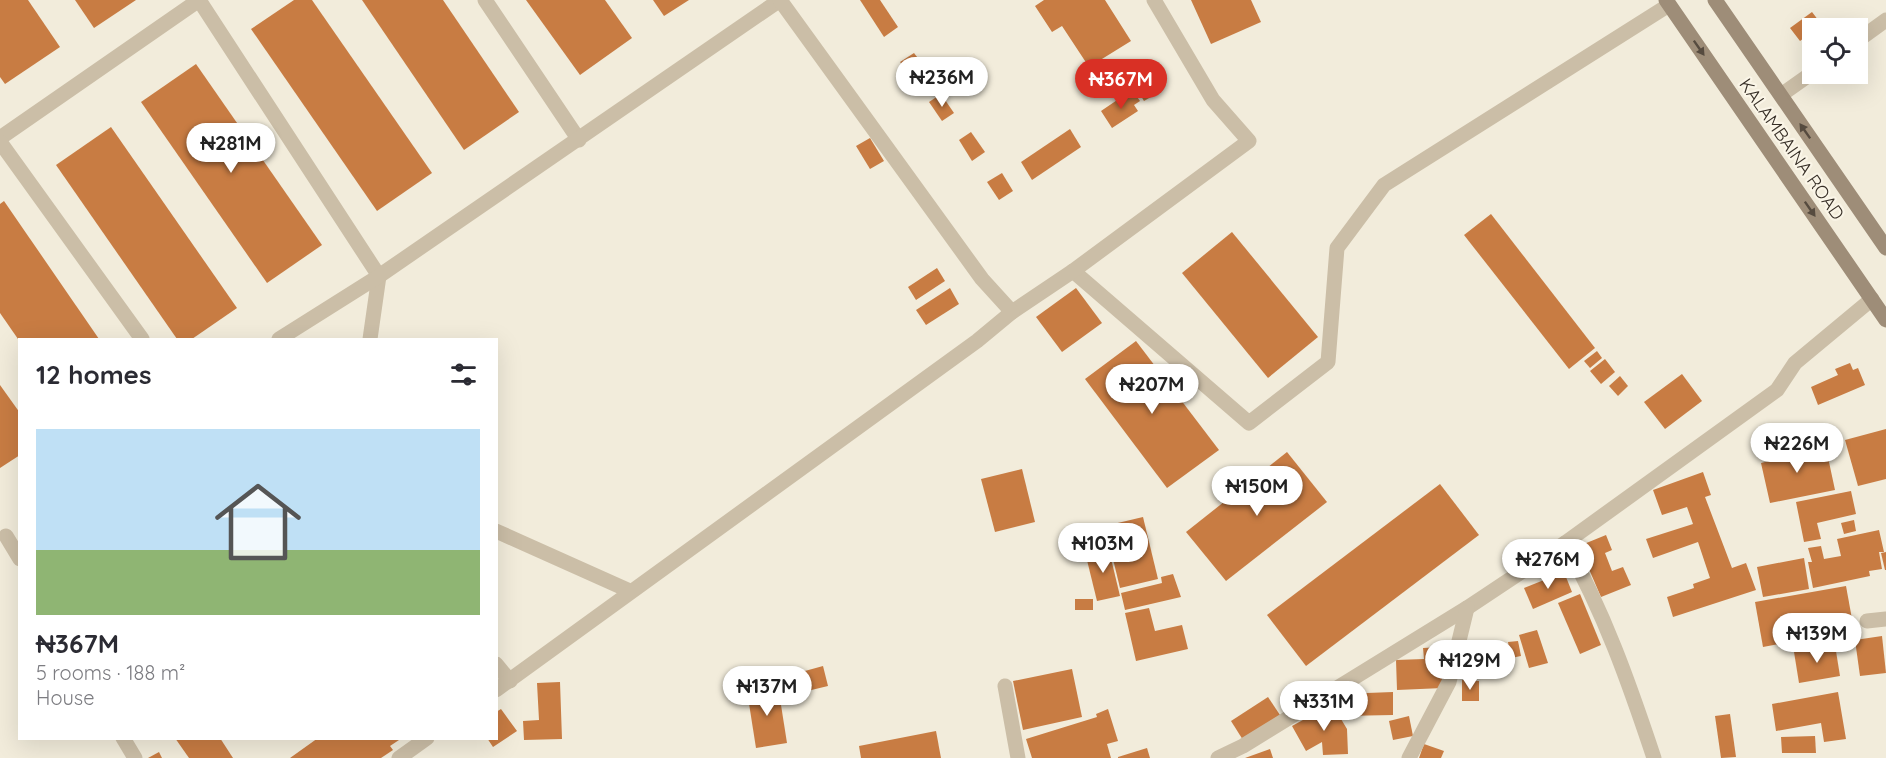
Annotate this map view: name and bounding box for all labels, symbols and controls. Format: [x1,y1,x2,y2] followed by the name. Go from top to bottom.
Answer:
[1802,18,1868,84] map controls
[1802,18,1868,84] button: locate
[1693,40,1705,56] one-way arrow
[900,57,984,108] pin: ₦236M
[1079,59,1163,110] pin: ₦367M
[910,64,974,89] text: ₦236M
[1089,66,1153,91] text: ₦367M
[1735,74,1850,224] street label: KALAMBAINA ROAD
[189,123,273,174] pin: ₦281M
[1799,123,1811,139] one-way arrow
[200,130,262,155] text: ₦281M
[1804,200,1816,216] one-way arrow
[36,358,152,391] text: 12 homes
[447,358,480,391] icon: filters
[1110,364,1194,415] pin: ₦207M
[1120,371,1184,396] text: ₦207M
[1755,423,1839,474] pin: ₦226M
[1765,430,1829,455] text: ₦226M
[1215,466,1299,517] pin: ₦150M
[204,468,312,576] icon: home
[1226,473,1288,498] text: ₦150M
[1061,523,1145,574] pin: ₦103M
[1072,530,1134,555] text: ₦103M
[1506,539,1590,590] pin: ₦276M
[1516,546,1580,571] text: ₦276M
[1775,613,1859,664] pin: ₦139M
[1787,620,1847,645] text: ₦139M
[36,627,119,660] text: ₦367M
[1428,640,1512,691] pin: ₦129M
[1439,647,1501,672] text: ₦129M
[36,660,185,685] text: 5 rooms · 188 m²
[725,666,809,717] pin: ₦137M
[737,673,797,698] text: ₦137M
[1282,681,1366,732] pin: ₦331M
[36,685,95,710] text: House
[1294,688,1354,713] text: ₦331M

